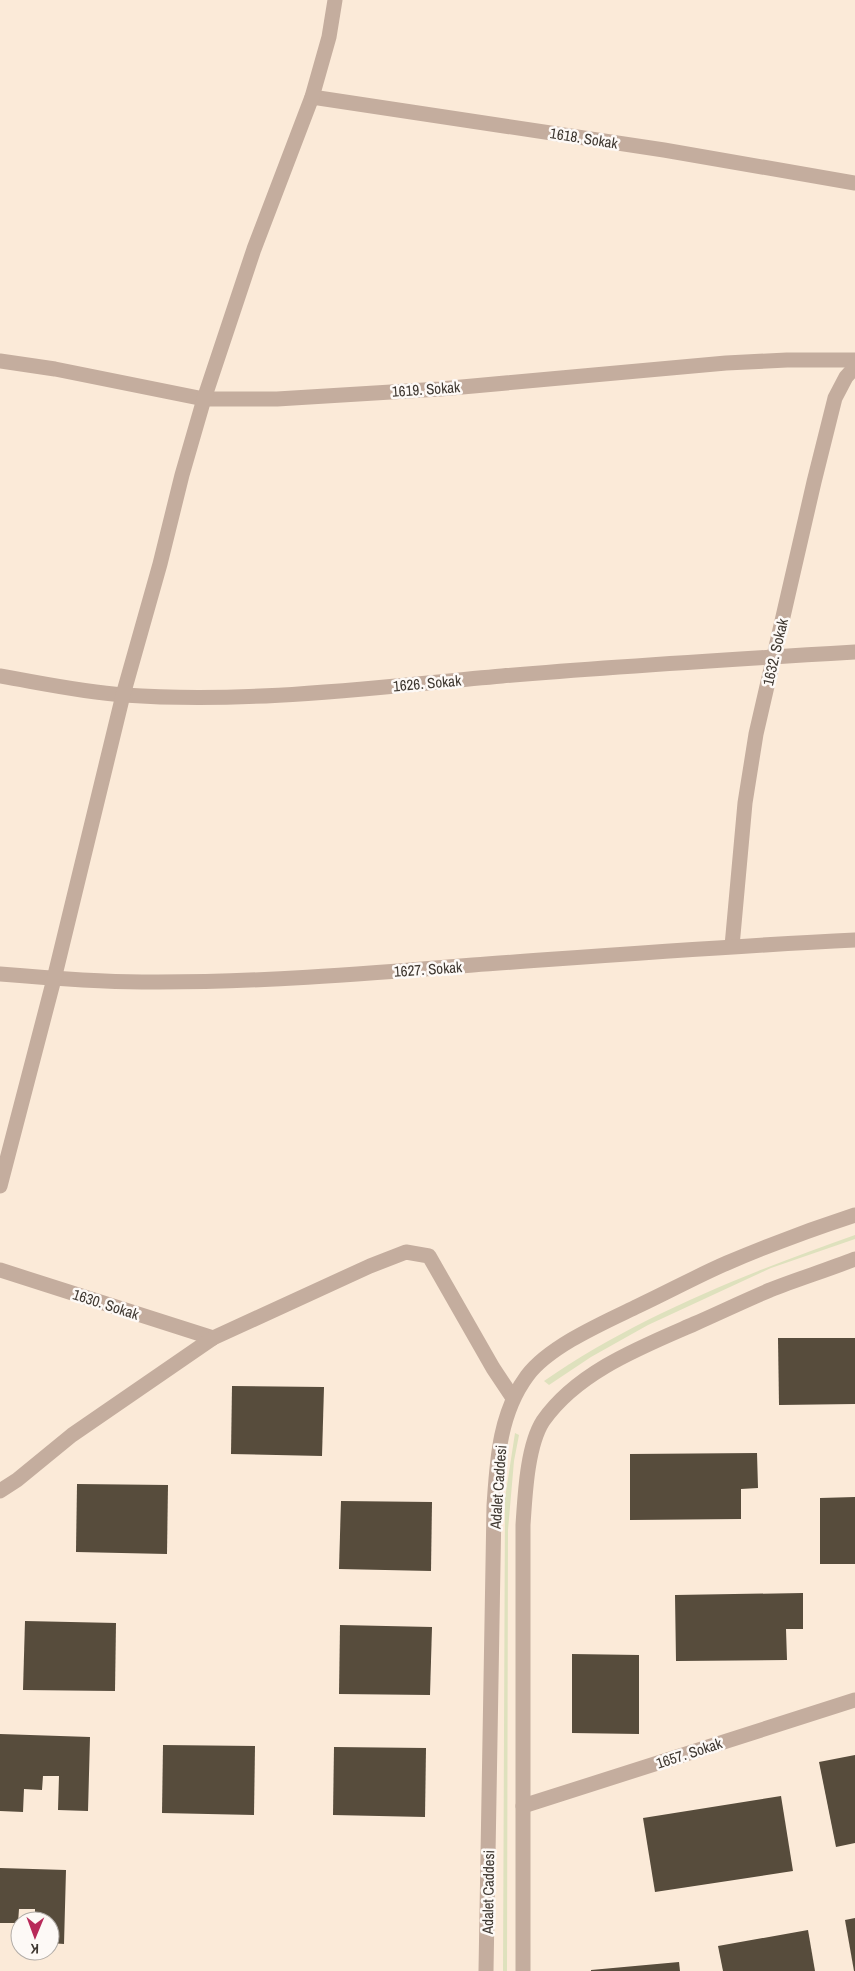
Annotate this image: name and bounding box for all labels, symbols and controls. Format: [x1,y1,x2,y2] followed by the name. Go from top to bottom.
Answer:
[549,122,620,154] street label: 1618. Sokak
[391,376,462,402] street label: 1619. Sokak
[757,615,793,688] street label: 1632. Sokak
[392,669,463,696] street label: 1626. Sokak
[393,956,464,982] street label: 1627. Sokak
[70,1283,143,1325] street label: 1630. Sokak
[485,1444,511,1531] street label: Adalet Caddesi
[653,1732,726,1774] street label: 1657. Sokak
[477,1850,499,1935] street label: Adalet Caddesi
[10,1911,60,1961] north arrow
[30,1940,39,1958] text: K

